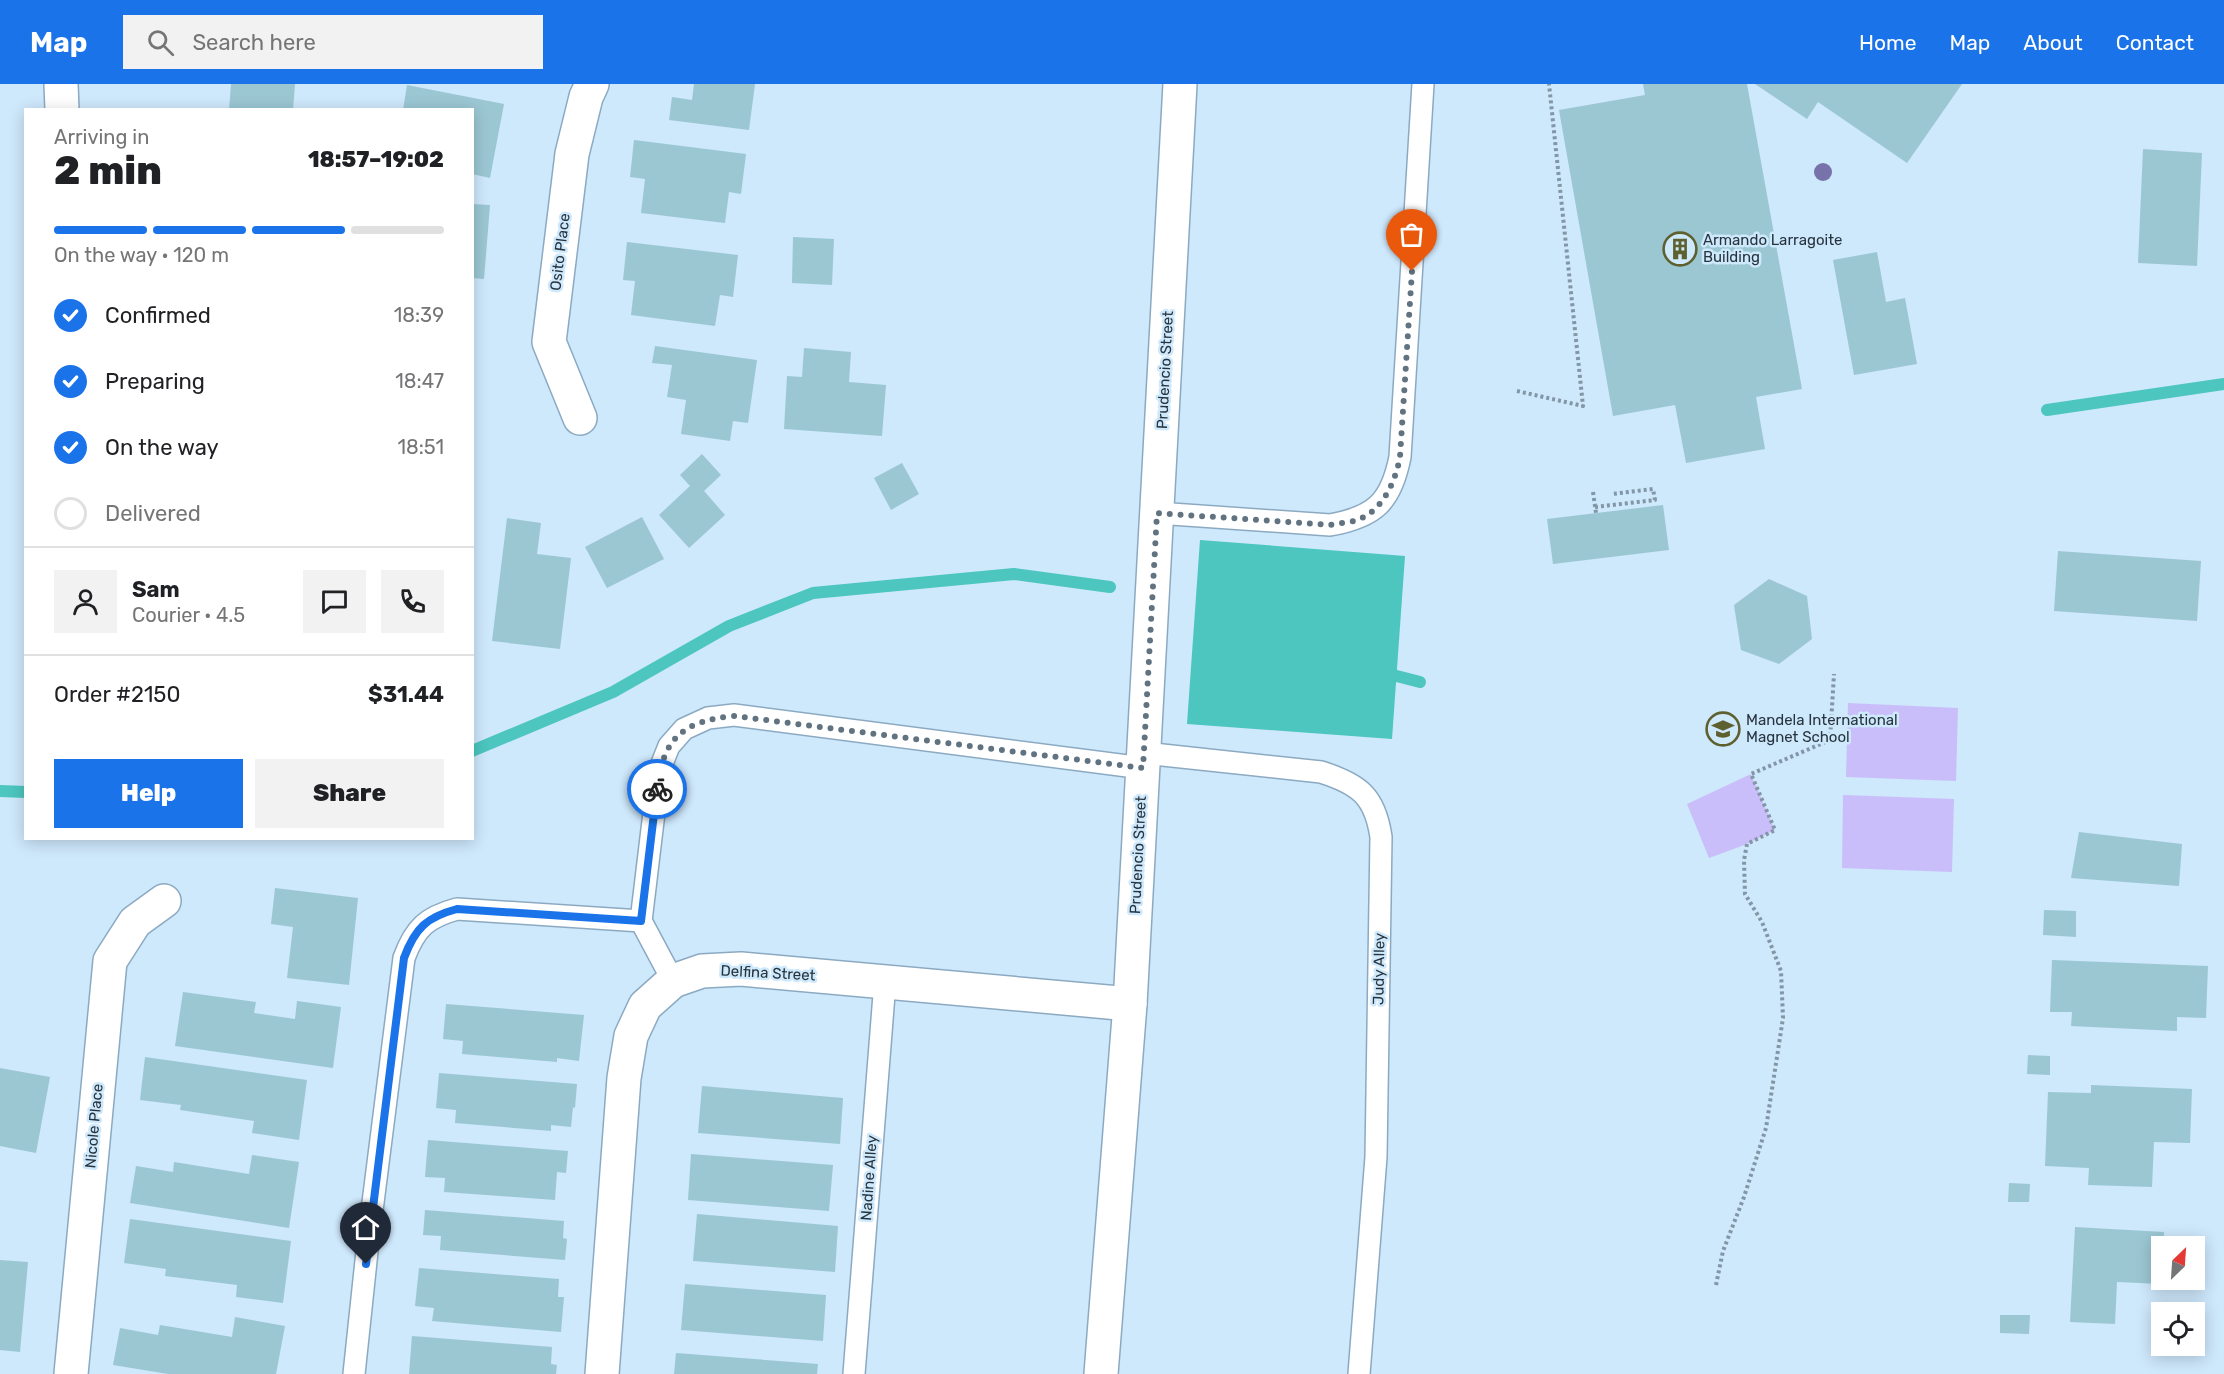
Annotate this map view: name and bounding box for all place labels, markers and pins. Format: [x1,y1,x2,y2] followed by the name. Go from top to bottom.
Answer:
[1386,209,1437,271] pin
[1662,231,1698,267] building icon: Armando Larragoite Building
[1703,231,1842,266] place label: Armando Larragoite Building
[1705,711,1741,747] school or university icon: Mandela International Magnet School
[1746,711,1898,746] place label: Mandela International Magnet School
[340,1202,391,1264] pin

